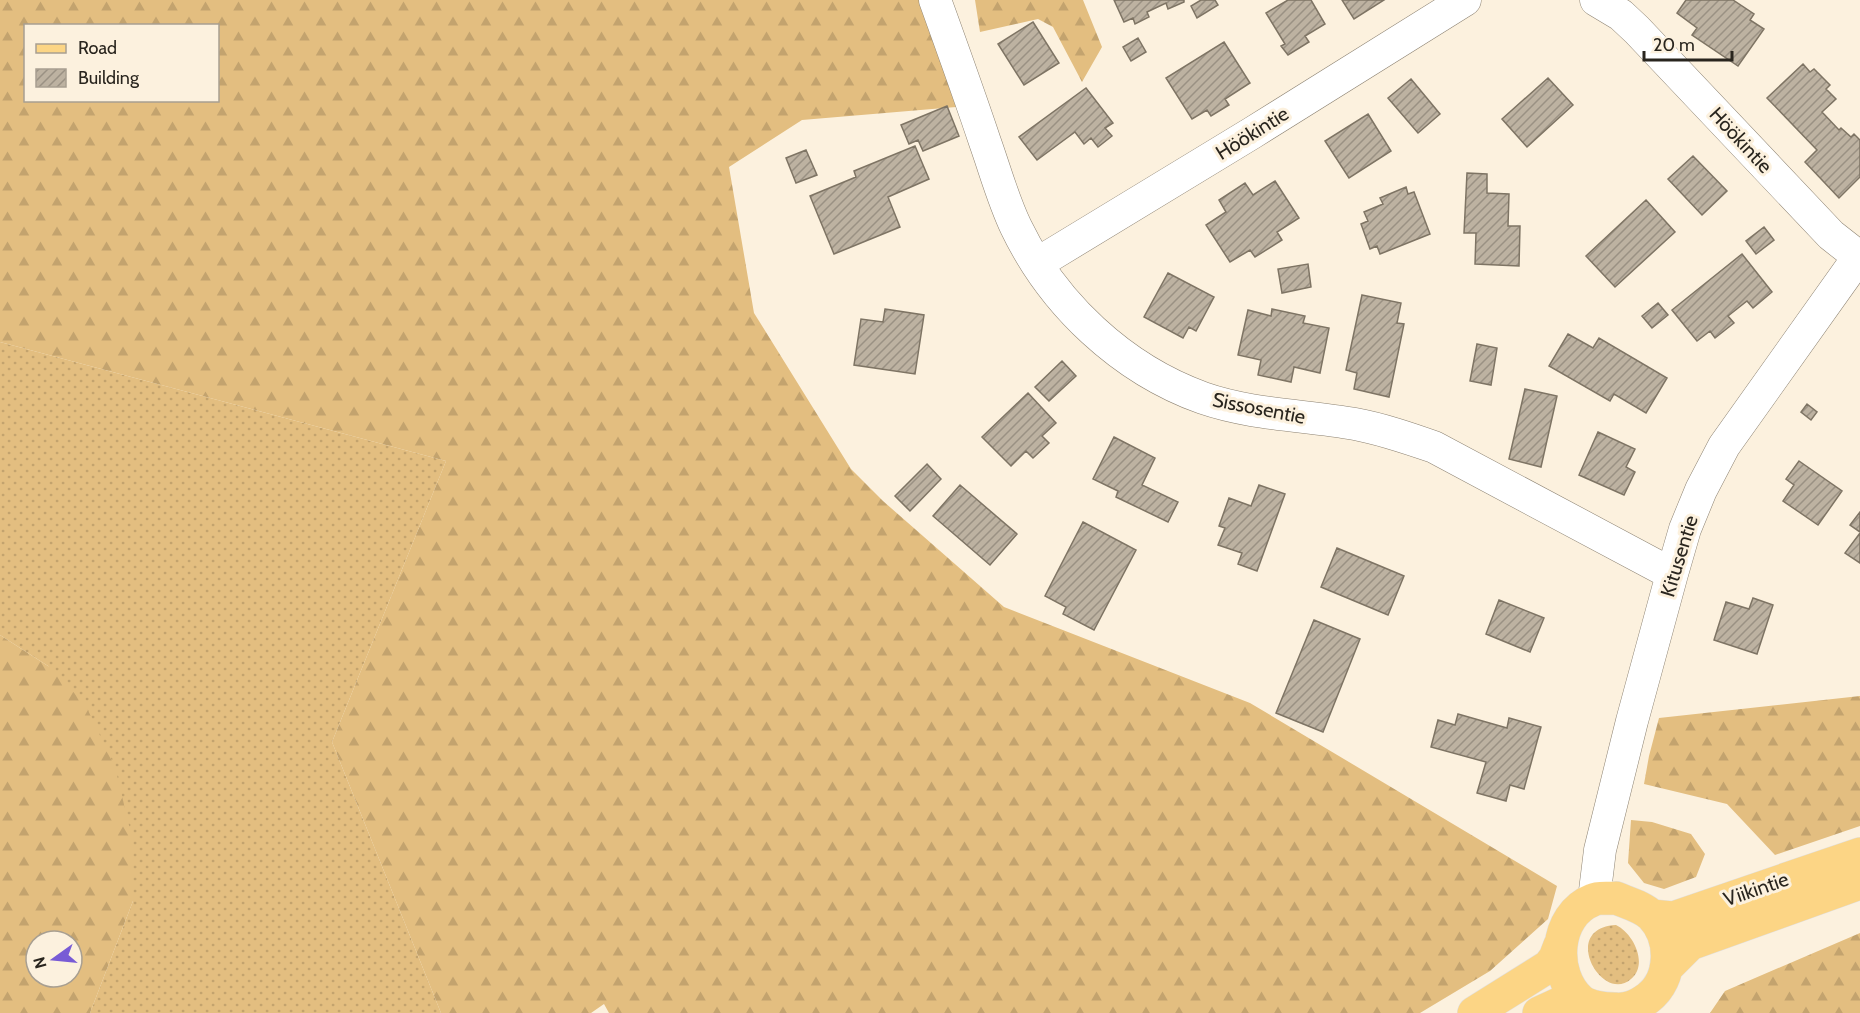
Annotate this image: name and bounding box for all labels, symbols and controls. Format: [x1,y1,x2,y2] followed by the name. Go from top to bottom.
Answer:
[24,24,219,102] legend
[1644,24,1732,62] scale bar
[1653,34,1695,56] text: 20 m
[78,37,117,59] text: Road
[78,67,140,89] text: Building
[1211,101,1293,165] street label: Höökintie
[1705,102,1777,178] street label: Höökintie
[1211,387,1307,429] street label: Sissosentie
[1655,512,1703,600] street label: Kitusentie
[1720,867,1792,911] street label: Viikintie
[24,929,84,989] north arrow
[29,955,51,971] text: N

